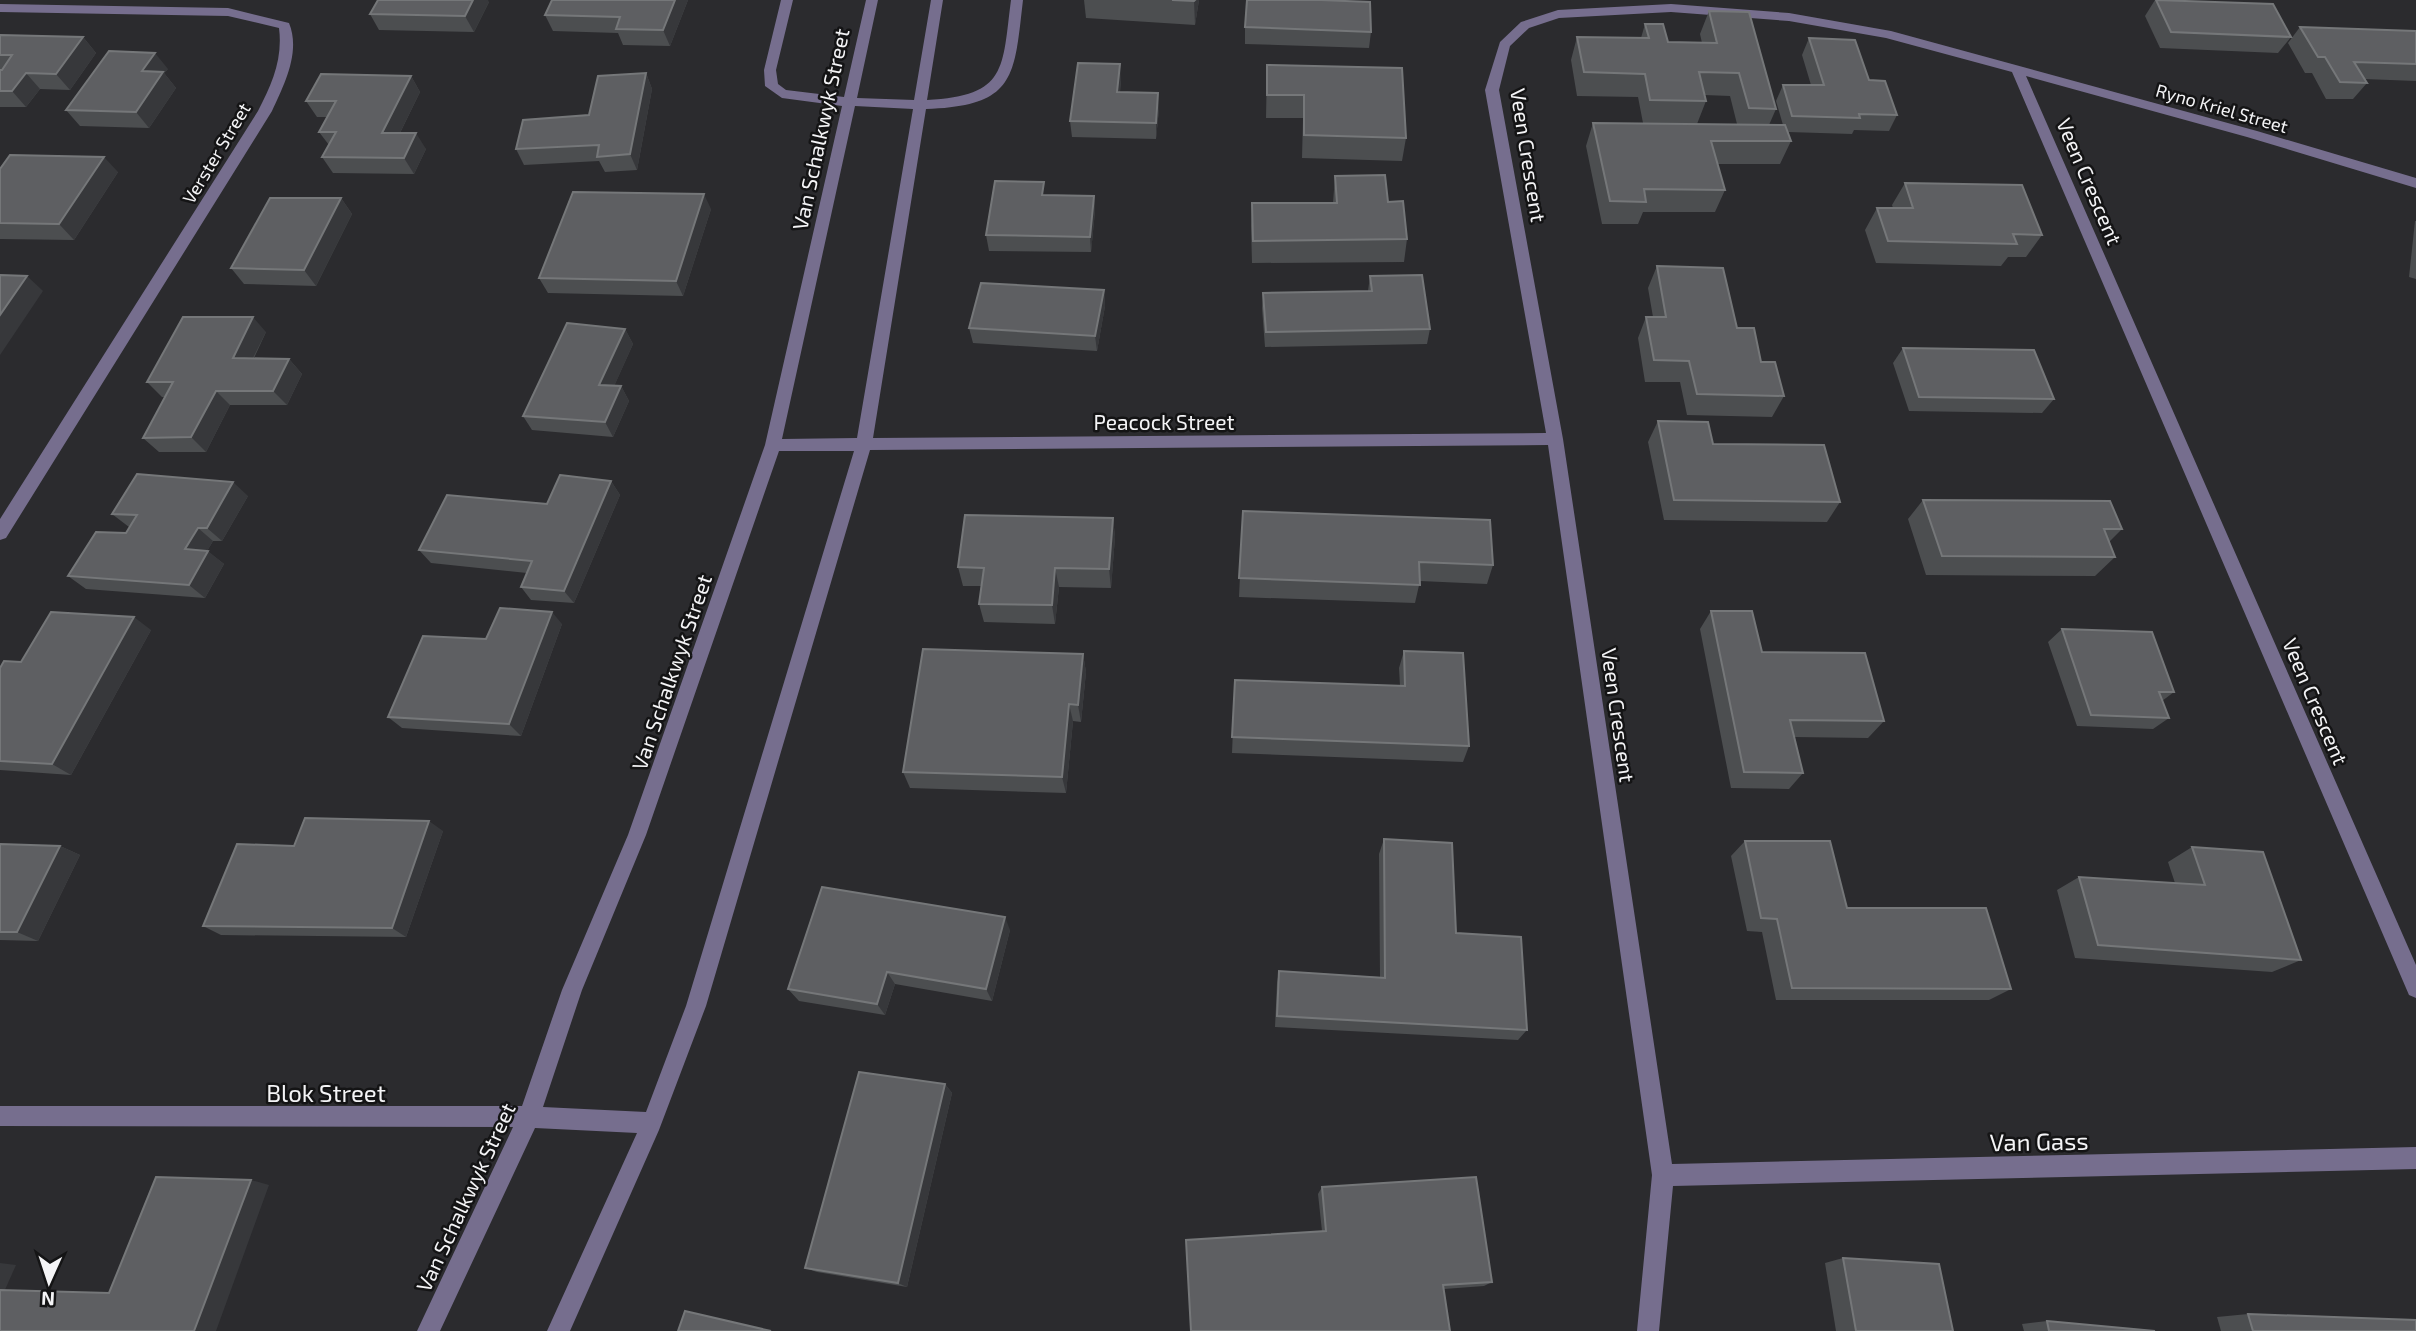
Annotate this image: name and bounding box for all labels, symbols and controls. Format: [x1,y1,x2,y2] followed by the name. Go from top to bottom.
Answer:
[786,26,854,232] street label: Van Schalkwyk Street
[2153,79,2291,137] street label: Ryno Kriel Street
[1506,86,1552,224] street label: Veen Crescent
[177,98,255,207] street label: Verster Street
[2052,114,2128,248] street label: Veen Crescent
[1094,409,1234,434] street label: Peacock Street
[626,571,716,773] street label: Van Schalkwyk Street
[2278,634,2354,768] street label: Veen Crescent
[1597,646,1641,784] street label: Veen Crescent
[266,1078,386,1107] street label: Blok Street
[410,1099,520,1295] street label: Van Schalkwyk Street
[1989,1126,2089,1156] street label: Van Gass
[14,1247,84,1317] north arrow
[41,1288,56,1311] text: N

